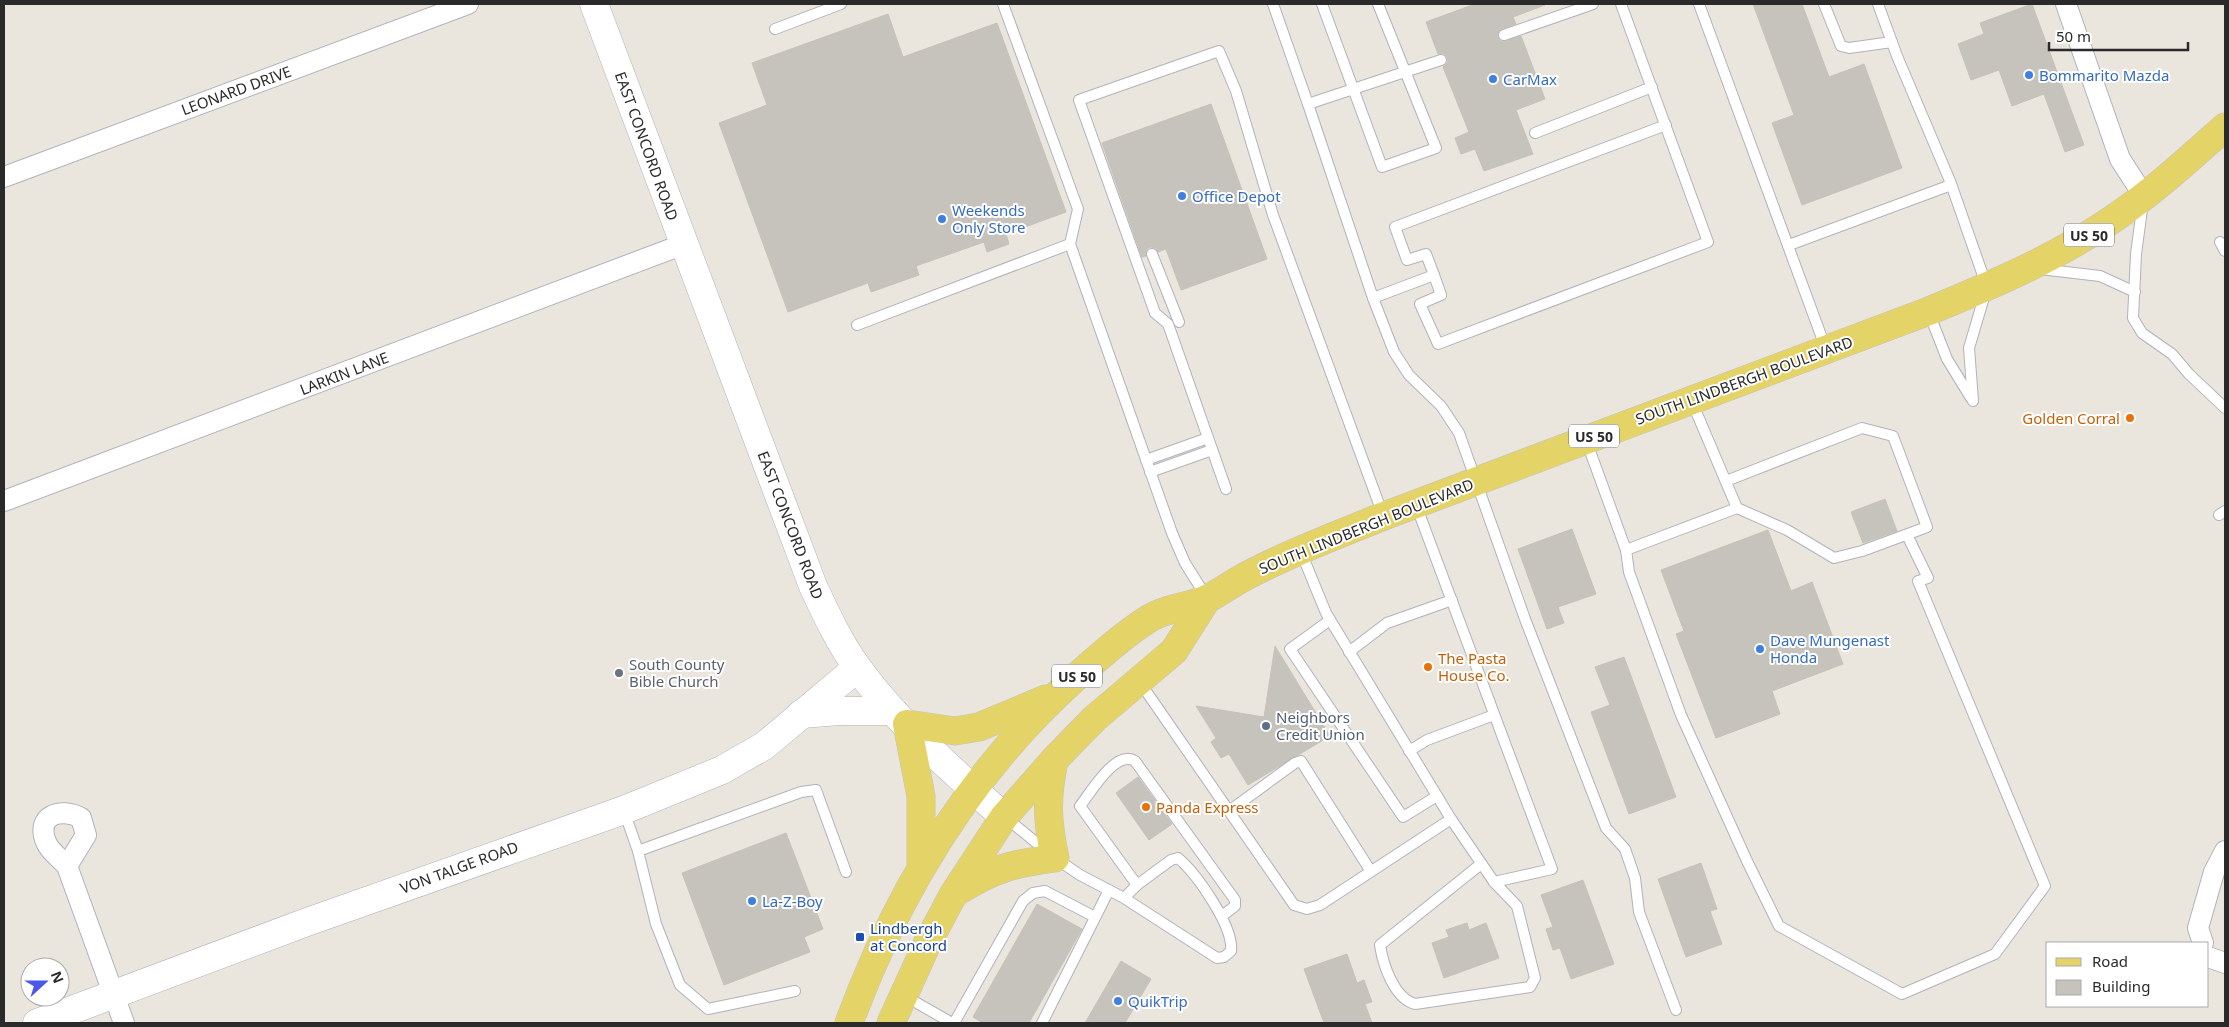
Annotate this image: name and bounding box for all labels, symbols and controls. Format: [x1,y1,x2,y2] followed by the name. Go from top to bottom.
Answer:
[2049,20,2188,52] scale bar
[2056,26,2091,46] text: 50 m
[178,61,294,119] street label: LEONARD DRIVE
[2039,65,2169,85] place label: Bommarito Mazda
[611,69,683,223] street label: EAST CONCORD ROAD
[1503,69,1557,89] place label: CarMax
[2023,69,2035,81] marker: Bommarito Mazda
[1487,73,1499,85] marker: CarMax
[1192,186,1281,206] place label: Office Depot
[1176,190,1188,202] marker: Office Depot
[952,200,1026,237] place label: Weekends Only Store
[936,213,948,225] marker: Weekends Only Store
[2064,224,2114,246] road number: US 50
[1633,331,1855,429] street label: SOUTH LINDBERGH BOULEVARD
[297,347,391,399] street label: LARKIN LANE
[2022,408,2120,428] place label: Golden Corral
[2124,412,2136,424] marker: Golden Corral
[1569,424,1619,448] road number: US 50
[754,448,828,602] street label: EAST CONCORD ROAD
[1256,474,1476,578] street label: SOUTH LINDBERGH BOULEVARD
[1770,630,1890,667] place label: Dave Mungenast Honda
[1754,643,1766,655] marker: Dave Mungenast Honda
[1438,648,1510,685] place label: The Pasta House Co.
[629,654,725,691] place label: South County Bible Church
[1422,661,1434,673] marker: The Pasta House Co.
[1052,664,1102,688] road number: US 50
[613,667,625,679] marker: South County Bible Church
[1276,707,1365,744] place label: Neighbors Credit Union
[1260,720,1272,732] marker: Neighbors Credit Union
[1156,797,1259,817] place label: Panda Express
[1140,801,1152,813] marker: Panda Express
[397,836,521,898] street label: VON TALGE ROAD
[762,891,823,911] place label: La-Z-Boy
[746,895,758,907] marker: La-Z-Boy
[870,918,947,955] place label: Lindbergh at Concord
[854,931,866,943] marker: Lindbergh at Concord
[2046,942,2209,1007] legend
[2092,951,2128,971] text: Road
[20,957,70,1007] north arrow
[47,968,69,986] text: N
[2092,976,2150,996] text: Building
[1128,991,1188,1011] place label: QuikTrip
[1112,995,1124,1007] marker: QuikTrip

